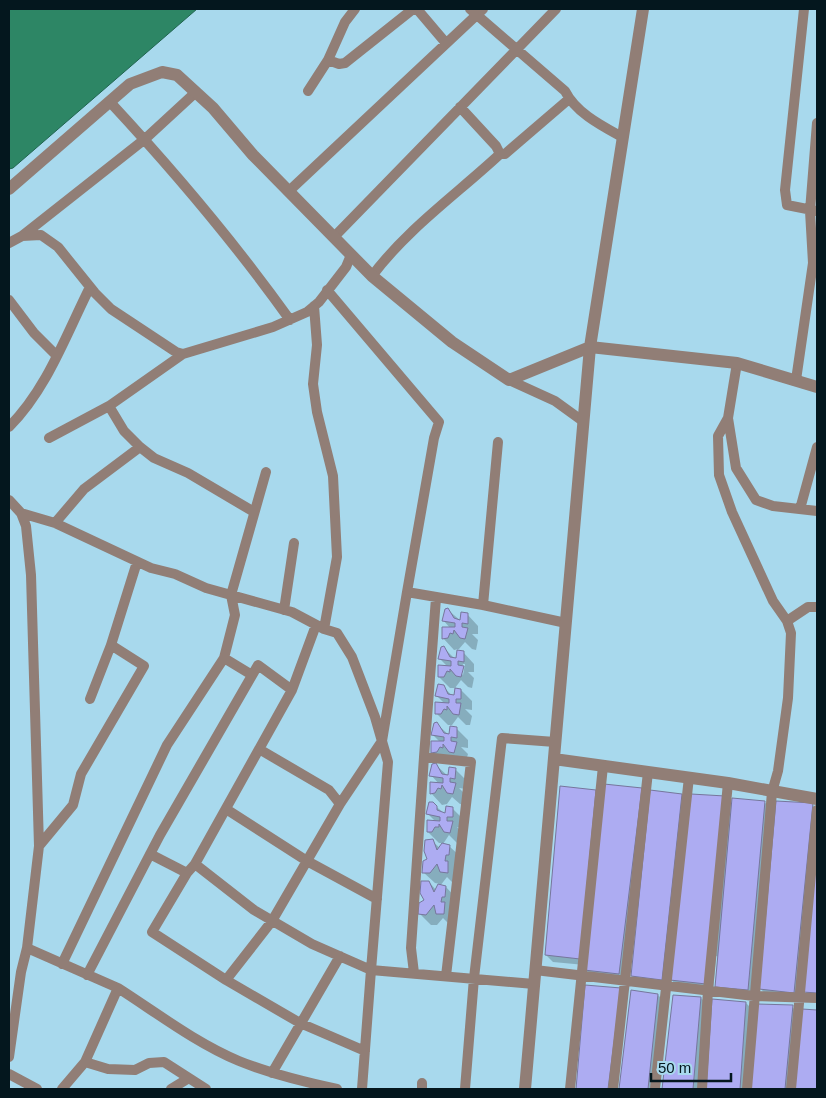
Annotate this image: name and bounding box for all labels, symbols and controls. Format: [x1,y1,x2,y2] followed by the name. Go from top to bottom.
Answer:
[651,1050,731,1082] scale bar
[658,1059,691,1076] text: 50 m

